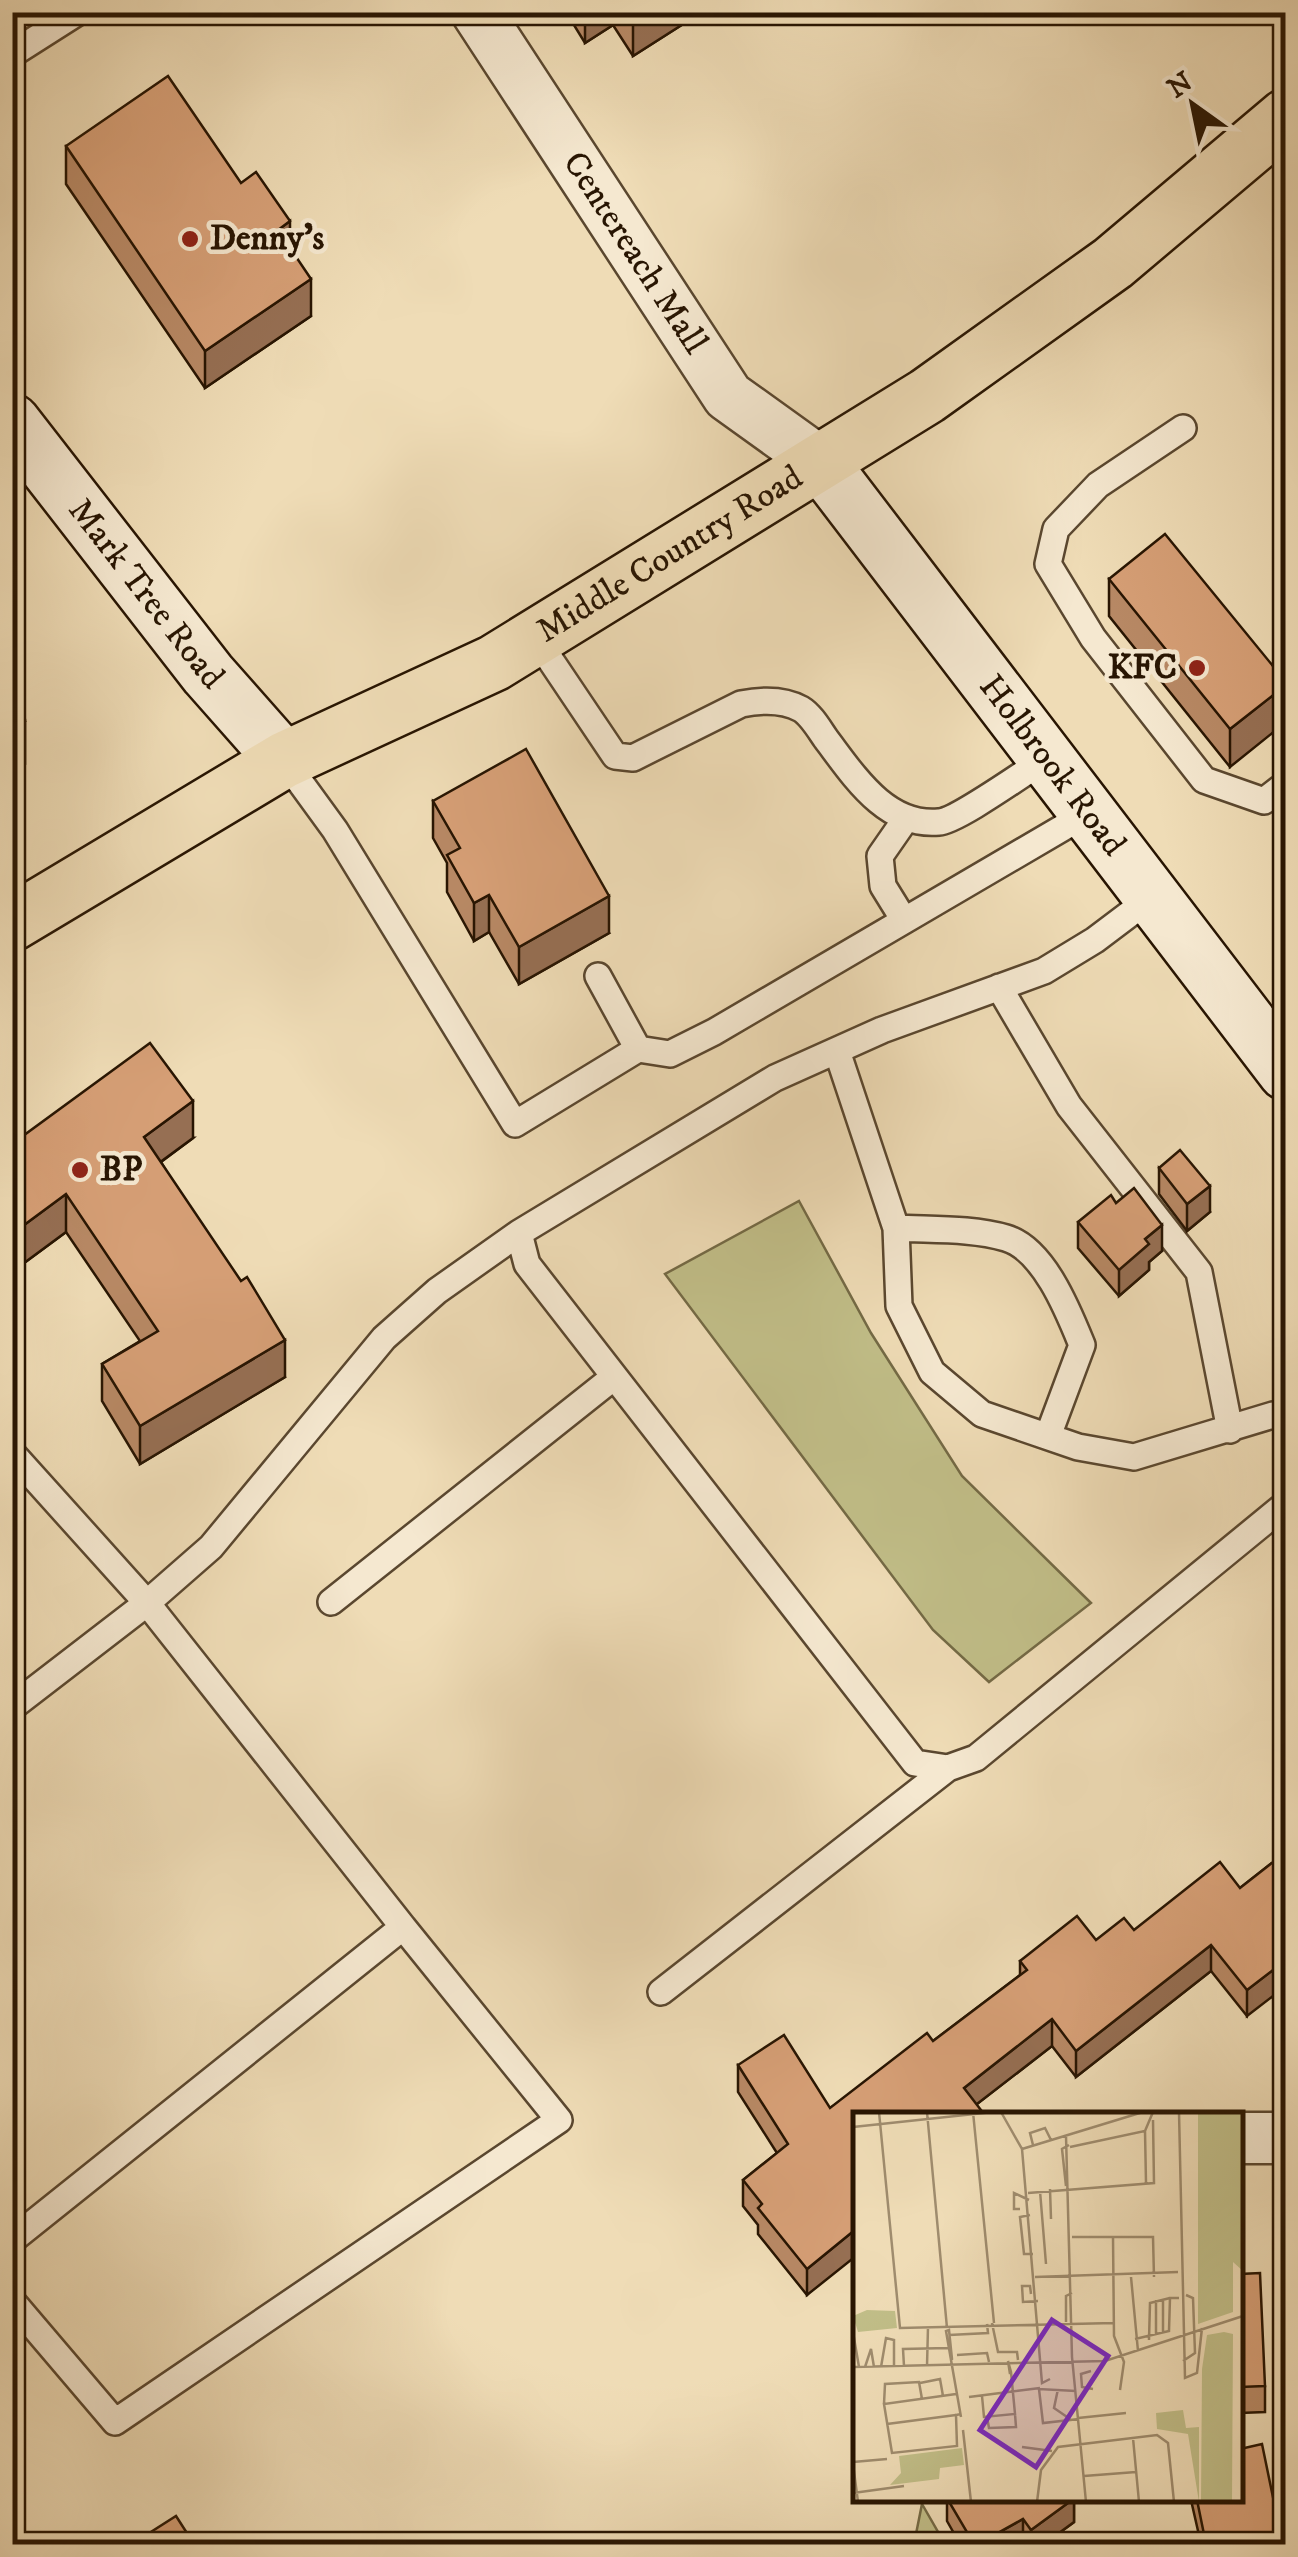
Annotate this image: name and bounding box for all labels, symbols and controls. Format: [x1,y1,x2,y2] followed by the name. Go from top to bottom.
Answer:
[1143,55,1243,155] north arrow
[1161,64,1199,106] text: N
[552,144,717,363] street label: Centereach Mall
[210,217,324,261] place label: Denny's
[179,228,201,250] marker: Denny's
[529,456,811,653] street label: Middle Country Road
[58,490,234,699] street label: Mark Tree Road
[1108,646,1177,690] place label: KFC
[1186,657,1208,679] marker: KFC
[969,666,1136,866] street label: Holbrook Road
[100,1148,143,1192] place label: BP
[69,1159,91,1181] marker: BP
[853,2112,1243,2502] inset map

